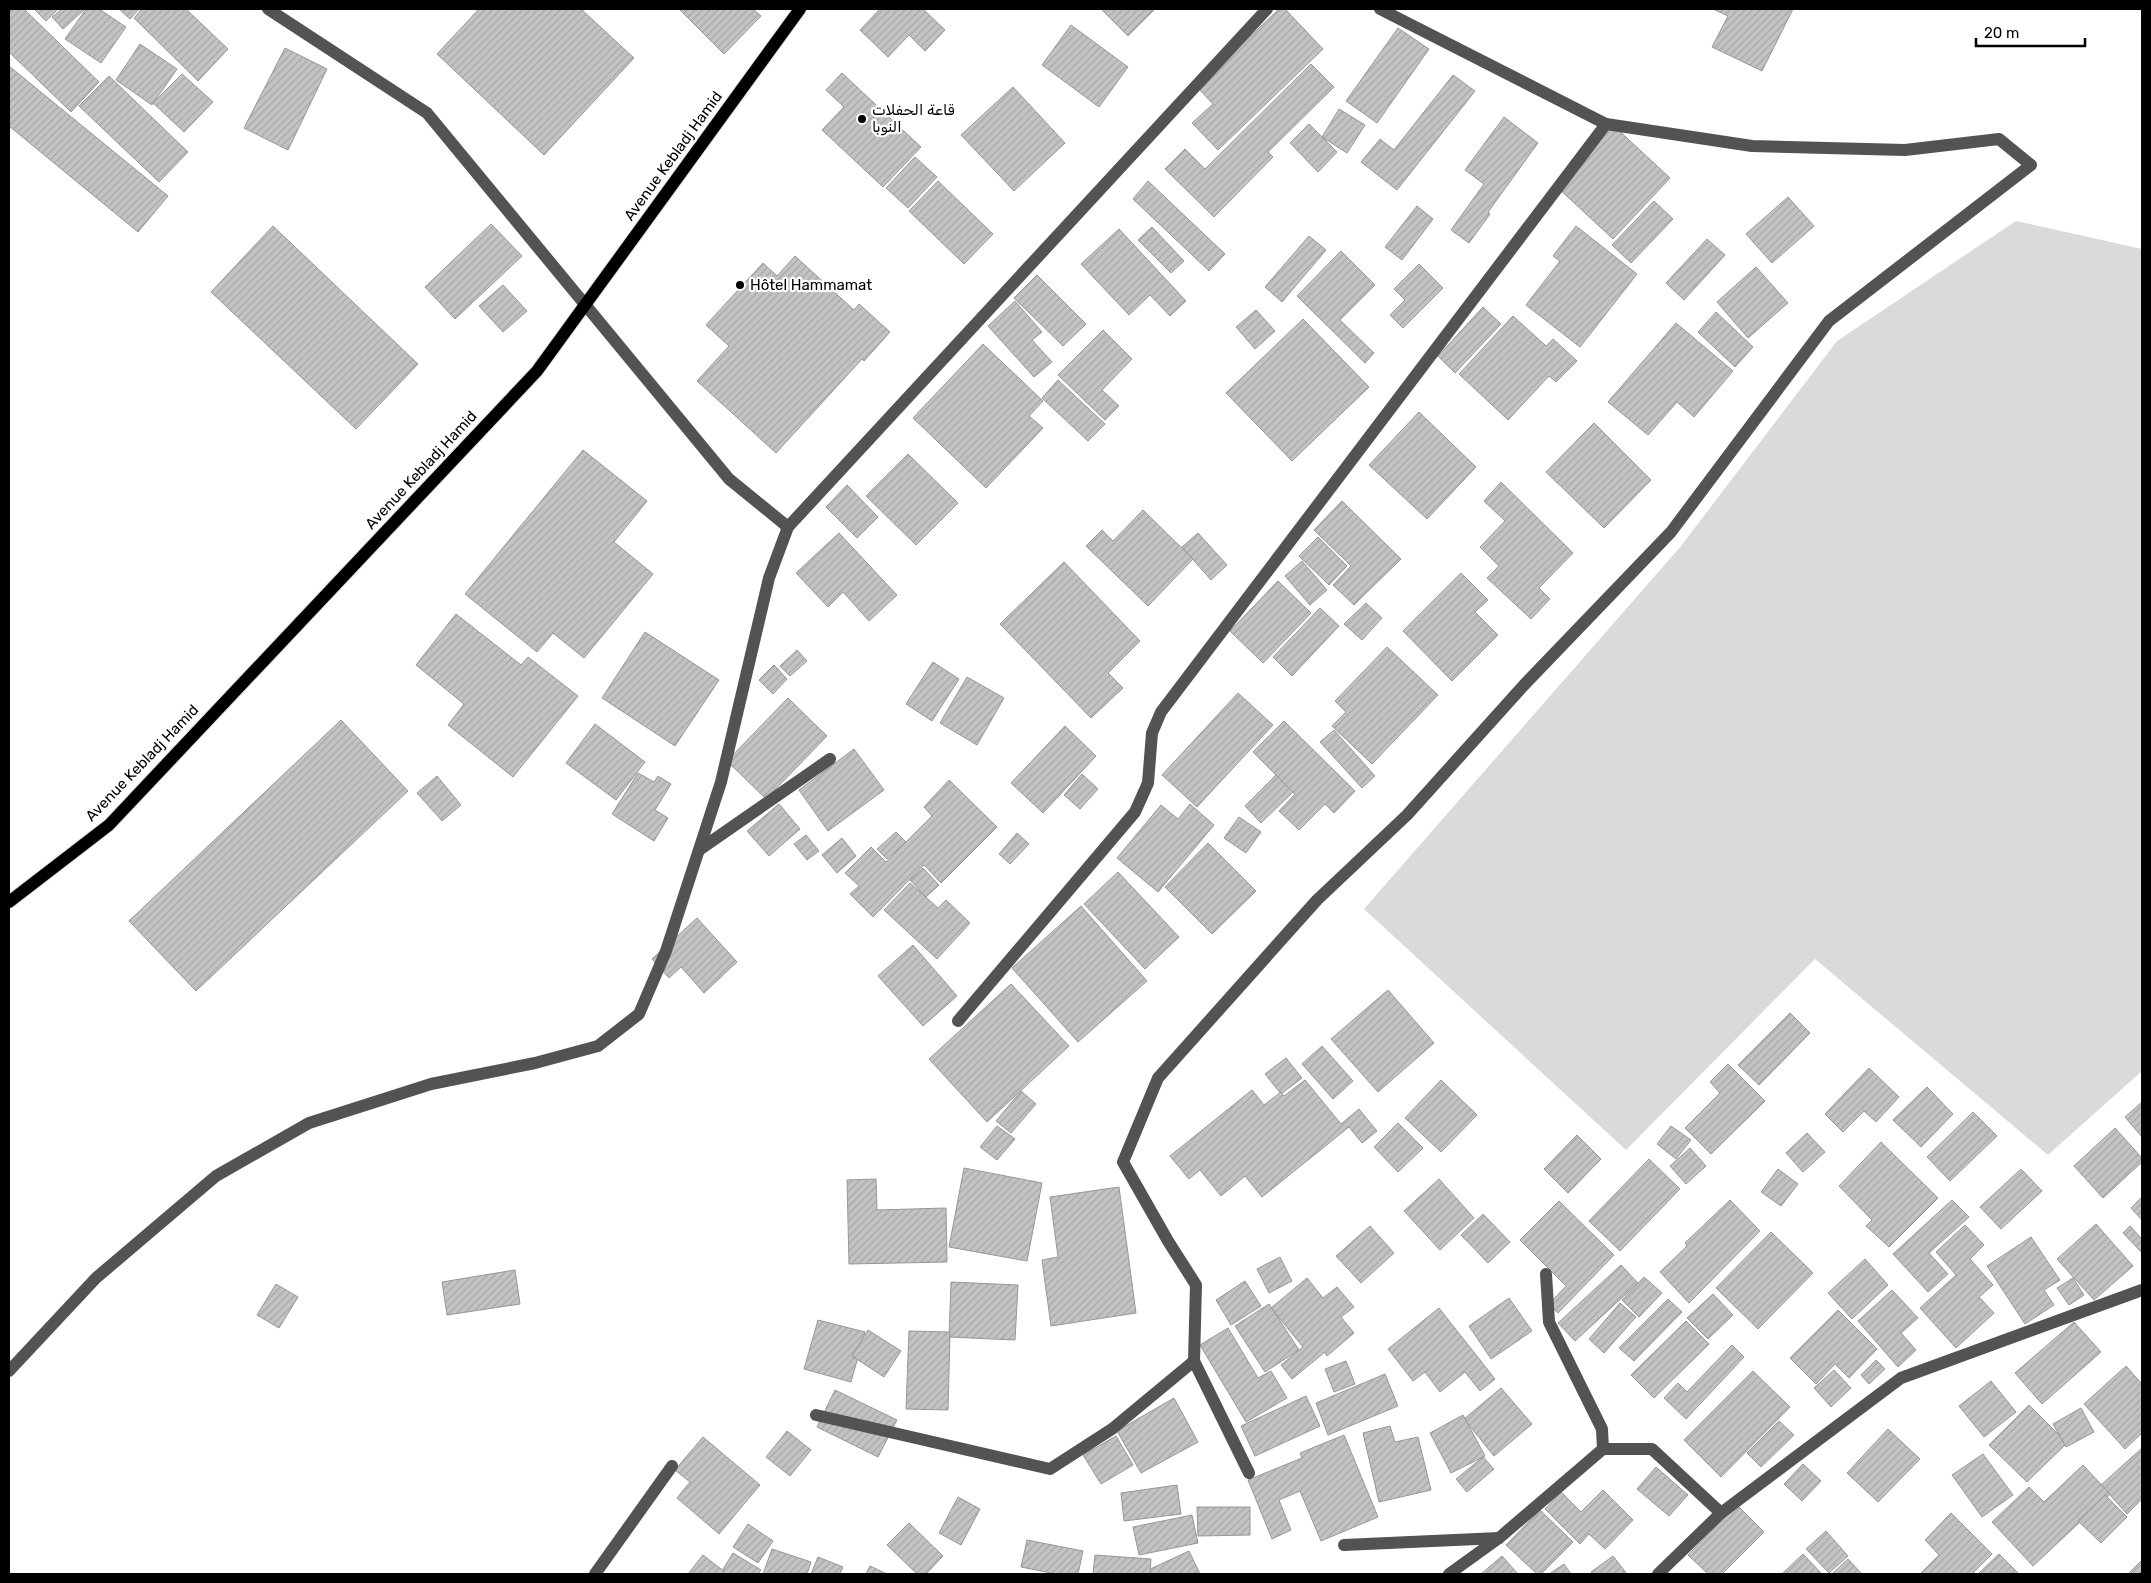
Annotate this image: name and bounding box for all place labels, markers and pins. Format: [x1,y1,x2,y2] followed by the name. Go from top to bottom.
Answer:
[872,101,954,136] place label: قاعة الحفلات النوبا
[856,113,868,125] marker: قاعة الحفلات النوبا
[750,276,872,294] place label: Hôtel Hammamat
[734,279,746,291] marker: Hôtel Hammamat

